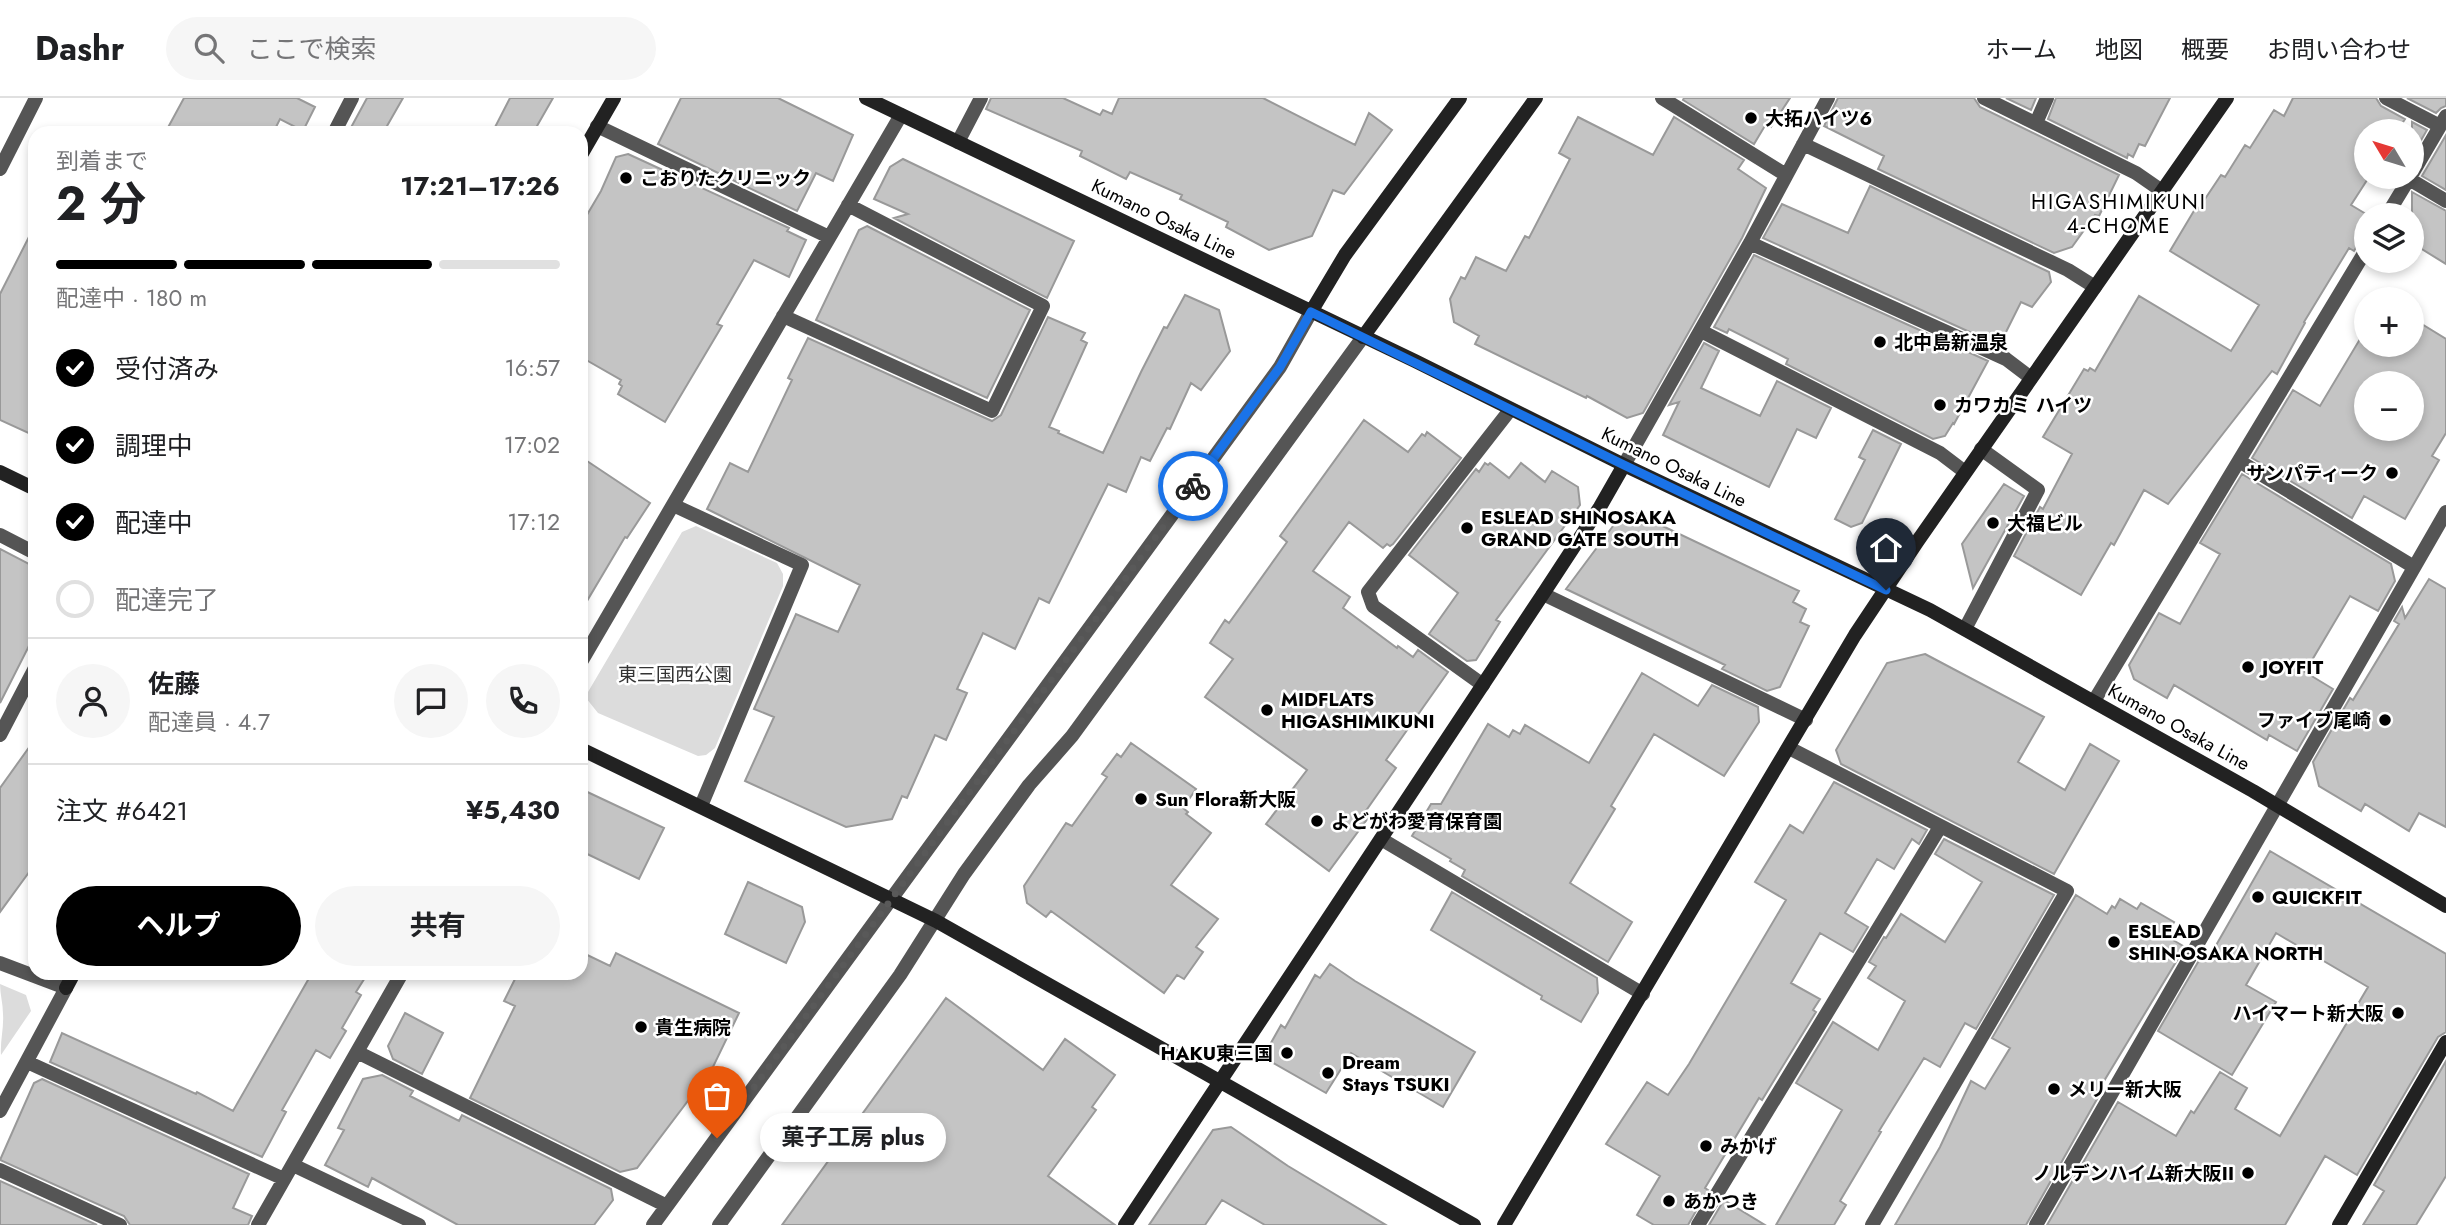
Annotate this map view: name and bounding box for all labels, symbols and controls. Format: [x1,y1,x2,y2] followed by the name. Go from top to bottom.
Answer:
[166,17,656,80] search box
[35,25,124,72] text: Dashr
[190,29,228,67] icon: search
[246,30,376,68] text: ここで検索
[1986,32,2057,67] text: ホーム
[2095,32,2143,67] text: 地図
[2181,32,2229,67] text: 概要
[2267,32,2411,67] text: お問い合わせ
[1765,105,1872,132] place label: 大拓ハイツ6
[1743,110,1759,126] marker: 大拓ハイツ6
[2354,119,2424,189] north arrow
[2354,119,2424,441] map controls
[56,144,148,178] text: 到着まで
[640,165,811,192] place label: こおりたクリニック
[400,167,560,205] text: 17:21–17:26
[618,170,634,186] marker: こおりたクリニック
[56,171,146,237] text: 2 分
[1087,172,1241,266] street label: Kumano Osaka Line
[2031,187,2207,241] district label: HIGASHIMIKUNI 4-CHOME
[2354,203,2424,273] button: layers
[56,281,207,315] text: 配達中 · 180 m
[2354,287,2424,357] button: +
[1894,329,2008,356] place label: 北中島新温泉
[1872,334,1888,350] marker: 北中島新温泉
[56,349,94,387] icon: check
[115,350,219,388] text: 受付済み
[504,351,560,385] text: 16:57
[2354,371,2424,441] button: −
[1954,392,2092,419] place label: カワカミ ハイツ
[1932,397,1948,413] marker: カワカミ ハイツ
[1597,420,1751,514] street label: Kumano Osaka Line
[56,426,94,464] icon: check
[115,427,193,465] text: 調理中
[504,428,560,462] text: 17:02
[1158,451,1228,521] courier
[2246,460,2378,487] place label: サンパティーク
[2384,465,2400,481] marker: サンパティーク
[1174,467,1212,505] icon: bike
[56,503,94,541] icon: check
[115,504,193,542] text: 配達中
[1481,504,1679,553] place label: ESLEAD SHINOSAKA GRAND GATE SOUTH
[507,505,560,539] text: 17:12
[2007,510,2083,537] place label: 大福ビル
[1985,515,2001,531] marker: 大福ビル
[1856,518,1916,590] pin
[1459,520,1475,536] marker: ESLEAD SHINOSAKA GRAND GATE SOUTH
[1867,529,1905,567] icon: home
[115,581,219,619] text: 配達完了
[2258,654,2323,681] place label: JOYFIT
[2240,659,2256,675] marker: JOYFIT
[618,661,732,688] park label: 東三国西公園
[56,664,130,738] button: person
[394,664,468,738] button: chat
[486,664,560,738] button: phone
[148,665,200,703] text: 佐藤
[2103,677,2255,777] street label: Kumano Osaka Line
[1281,686,1435,735] place label: MIDFLATS HIGASHIMIKUNI
[1259,702,1275,718] marker: MIDFLATS HIGASHIMIKUNI
[148,705,270,739] text: 配達員 · 4.7
[2257,707,2371,734] place label: ファイブ尾崎
[2377,712,2393,728] marker: ファイブ尾崎
[1155,786,1296,813] place label: Sun Flora新大阪
[466,791,560,829] text: ¥5,430
[1133,791,1149,807] marker: Sun Flora新大阪
[56,792,188,830] text: 注文 #6421
[1331,808,1502,835] place label: よどがわ愛育保育園
[1309,813,1325,829] marker: よどがわ愛育保育園
[2272,884,2362,911] place label: QUICKFIT
[56,886,301,966] button: ヘルプ
[315,886,560,966] button: 共有
[2250,889,2266,905] marker: QUICKFIT
[2128,918,2323,967] place label: ESLEAD SHIN-OSAKA NORTH
[2106,934,2122,950] marker: ESLEAD SHIN-OSAKA NORTH
[2232,1000,2384,1027] place label: ハイマート新大阪
[2390,1005,2406,1021] marker: ハイマート新大阪
[655,1014,731,1041] place label: 貴生病院
[633,1019,649,1035] marker: 貴生病院
[1161,1040,1273,1067] place label: HAKU東三国
[1279,1045,1295,1061] marker: HAKU東三国
[1342,1049,1450,1098] place label: Dream Stays TSUKI
[1320,1065,1336,1081] marker: Dream Stays TSUKI
[687,1066,747,1138] pin
[2068,1076,2182,1103] place label: メリー新大阪
[698,1077,736,1115] icon: bag
[2046,1081,2062,1097] marker: メリー新大阪
[759,1114,945,1162] callout: 菓子工房 plus
[781,1120,925,1154] text: 菓子工房 plus
[1720,1133,1777,1160] place label: みかげ
[1698,1138,1714,1154] marker: みかげ
[2033,1160,2234,1187] place label: ノルデンハイム新大阪II
[2240,1165,2256,1181] marker: ノルデンハイム新大阪II
[1683,1188,1759,1215] place label: あかつき
[1661,1193,1677,1209] marker: あかつき

